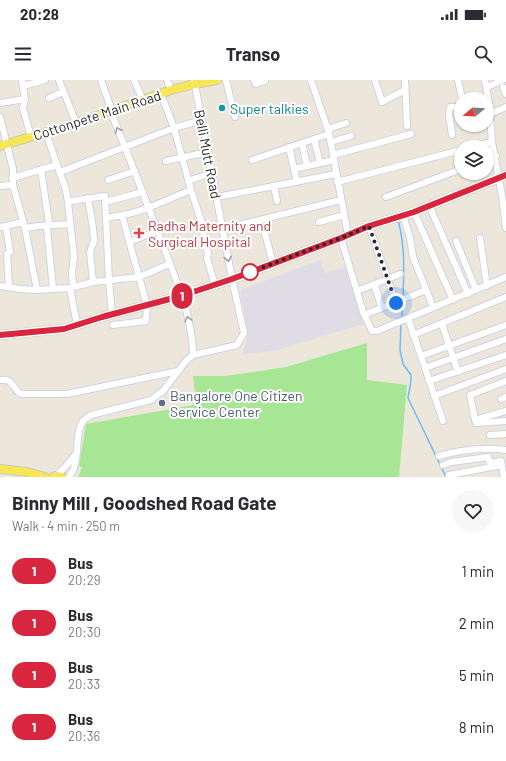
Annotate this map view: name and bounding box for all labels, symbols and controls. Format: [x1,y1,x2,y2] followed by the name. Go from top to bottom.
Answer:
[20,5,59,23] text: 20:28
[12,43,34,65] icon: menu
[226,43,280,65] text: Transo
[472,43,494,65] icon: search
[31,86,163,144] street label: Cottonpete Main Road
[454,92,494,132] north arrow
[454,92,494,180] map controls
[230,100,309,117] place label: Super talkies
[217,103,227,113] marker: Super talkies
[191,108,225,200] street label: Belli Mutt Road
[115,126,123,134] one-way arrow
[454,140,494,180] button: layers
[148,217,271,250] place label: Radha Maternity and Surgical Hospital
[133,227,145,239] marker: Radha Maternity and Surgical Hospital
[224,256,232,262] one-way arrow
[241,263,259,281] unlabelled marker
[169,283,195,309] line badge: 1
[180,287,184,304] text: 1
[386,293,406,313] your location
[184,316,193,323] one-way arrow
[170,387,303,420] place label: Bangalore One Citizen Service Center
[157,398,167,408] marker: Bangalore One Citizen Service Center
[452,490,494,532] button: heart
[12,491,277,514] text: Binny Mill , Goodshed Road Gate
[12,518,120,534] text: Walk · 4 min · 250 m
[68,554,93,572] text: Bus
[32,562,36,579] text: 1
[461,562,494,580] text: 1 min
[68,572,100,588] text: 20:29
[68,606,93,624] text: Bus
[32,614,36,631] text: 1
[459,614,494,632] text: 2 min
[68,624,101,640] text: 20:30
[68,658,93,676] text: Bus
[32,666,36,683] text: 1
[459,666,494,684] text: 5 min
[68,676,100,692] text: 20:33
[68,710,93,728] text: Bus
[32,718,36,735] text: 1
[459,718,494,736] text: 8 min
[68,728,100,744] text: 20:36

